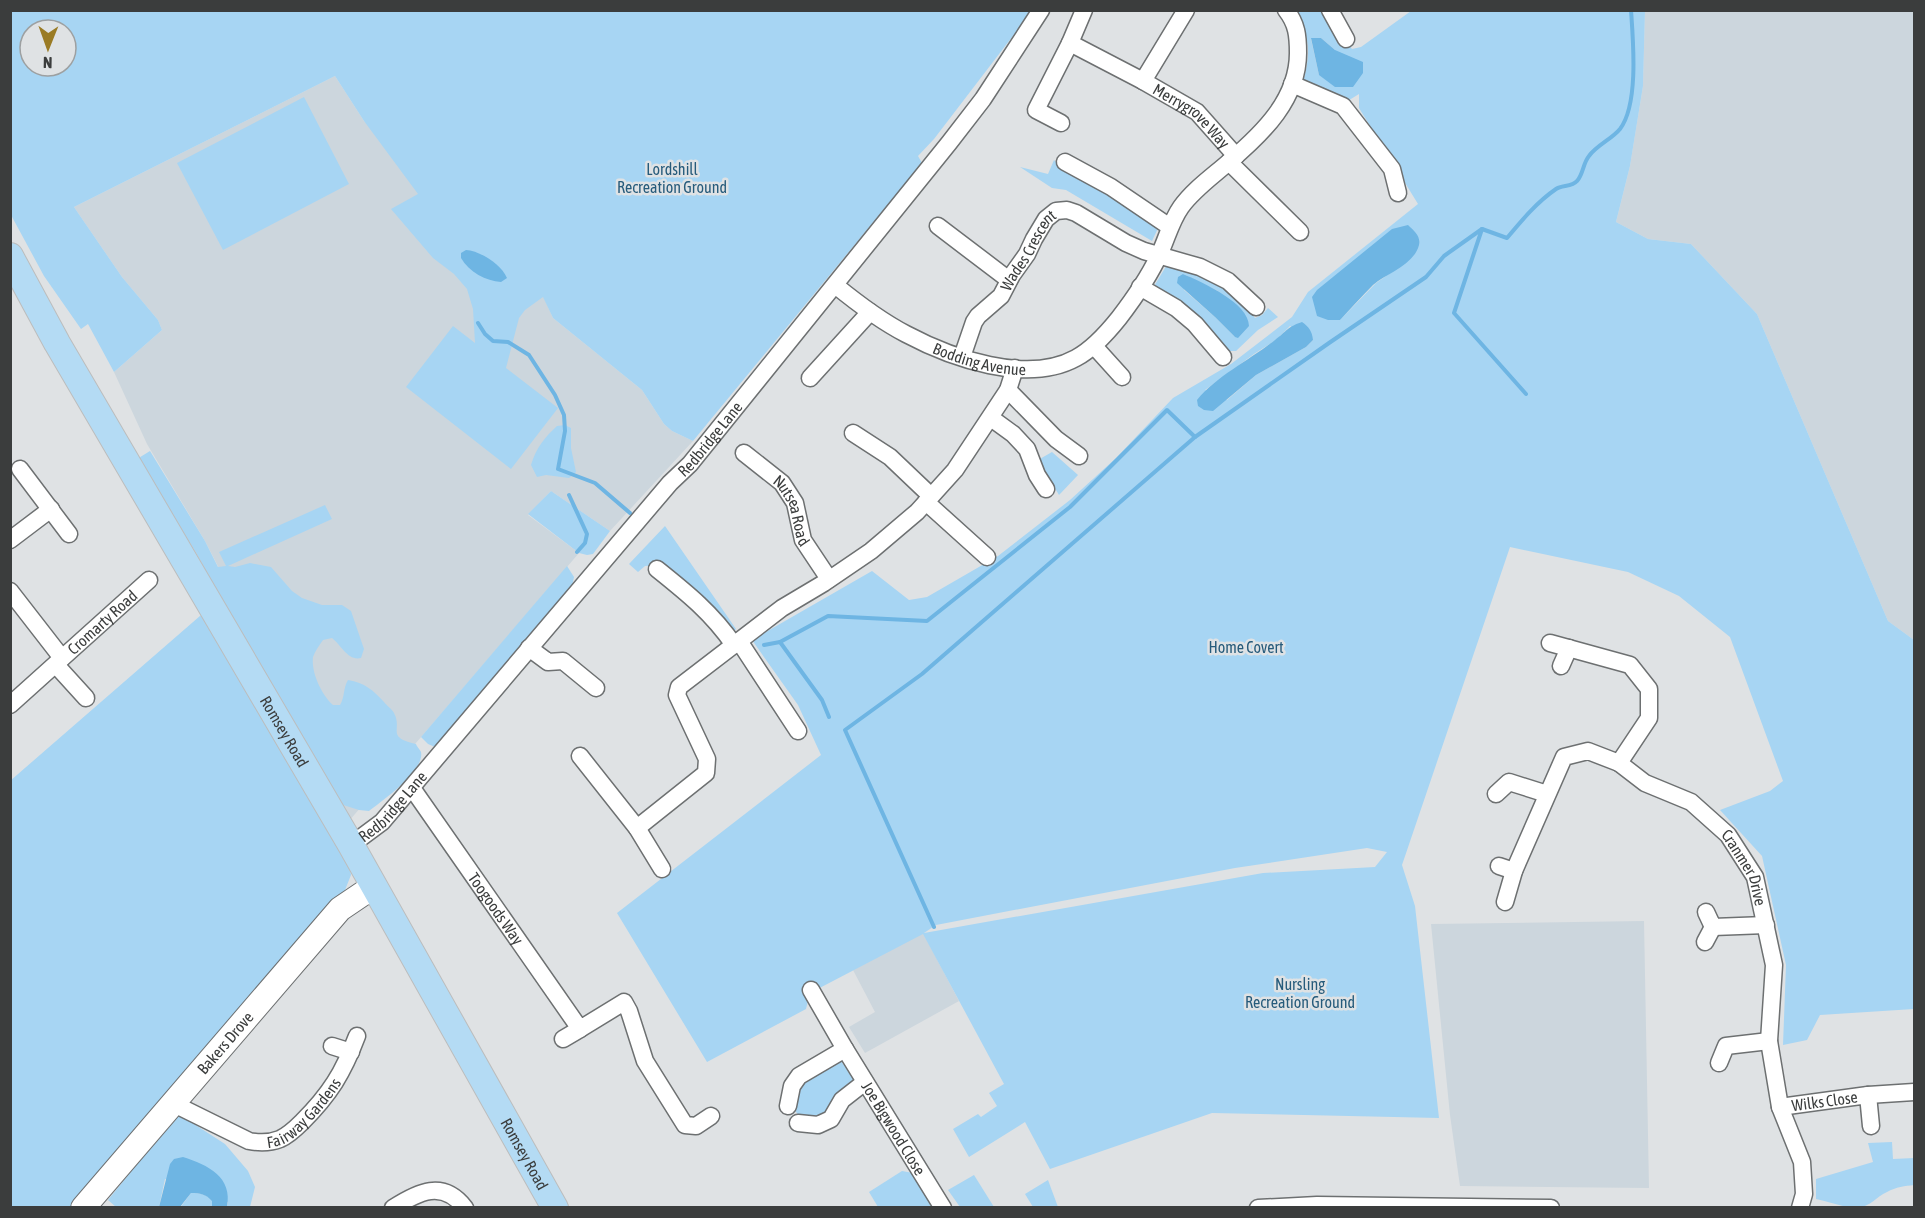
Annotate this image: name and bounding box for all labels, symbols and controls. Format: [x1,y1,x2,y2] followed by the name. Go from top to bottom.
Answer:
[18,18,78,78] north arrow
[43,54,53,72] text: N
[1150,80,1234,153] street label: Merrygrove Way
[617,160,727,196] park label: Lordshill Recreation Ground
[996,206,1060,294] street label: Wades Crescent
[930,339,1026,378] street label: Bodding Avenue
[674,398,746,480] street label: Redbridge Lane
[770,471,813,549] street label: Nutsea Road
[64,586,141,658] street label: Cromarty Road
[1208,638,1284,656] park label: Home Covert
[257,693,312,770] street label: Romsey Road
[355,767,430,845] street label: Redbridge Lane
[1718,825,1770,907] street label: Cranmer Drive
[465,869,528,949] street label: Toogoods Way
[1245,975,1355,1011] park label: Nursling Recreation Ground
[193,1008,257,1078] street label: Bakers Drove
[265,1074,344,1151] street label: Fairway Gardens
[858,1078,929,1178] street label: Joe Bigwood Close
[1791,1088,1859,1114] street label: Wilks Close
[497,1115,552,1193] street label: Romsey Road

